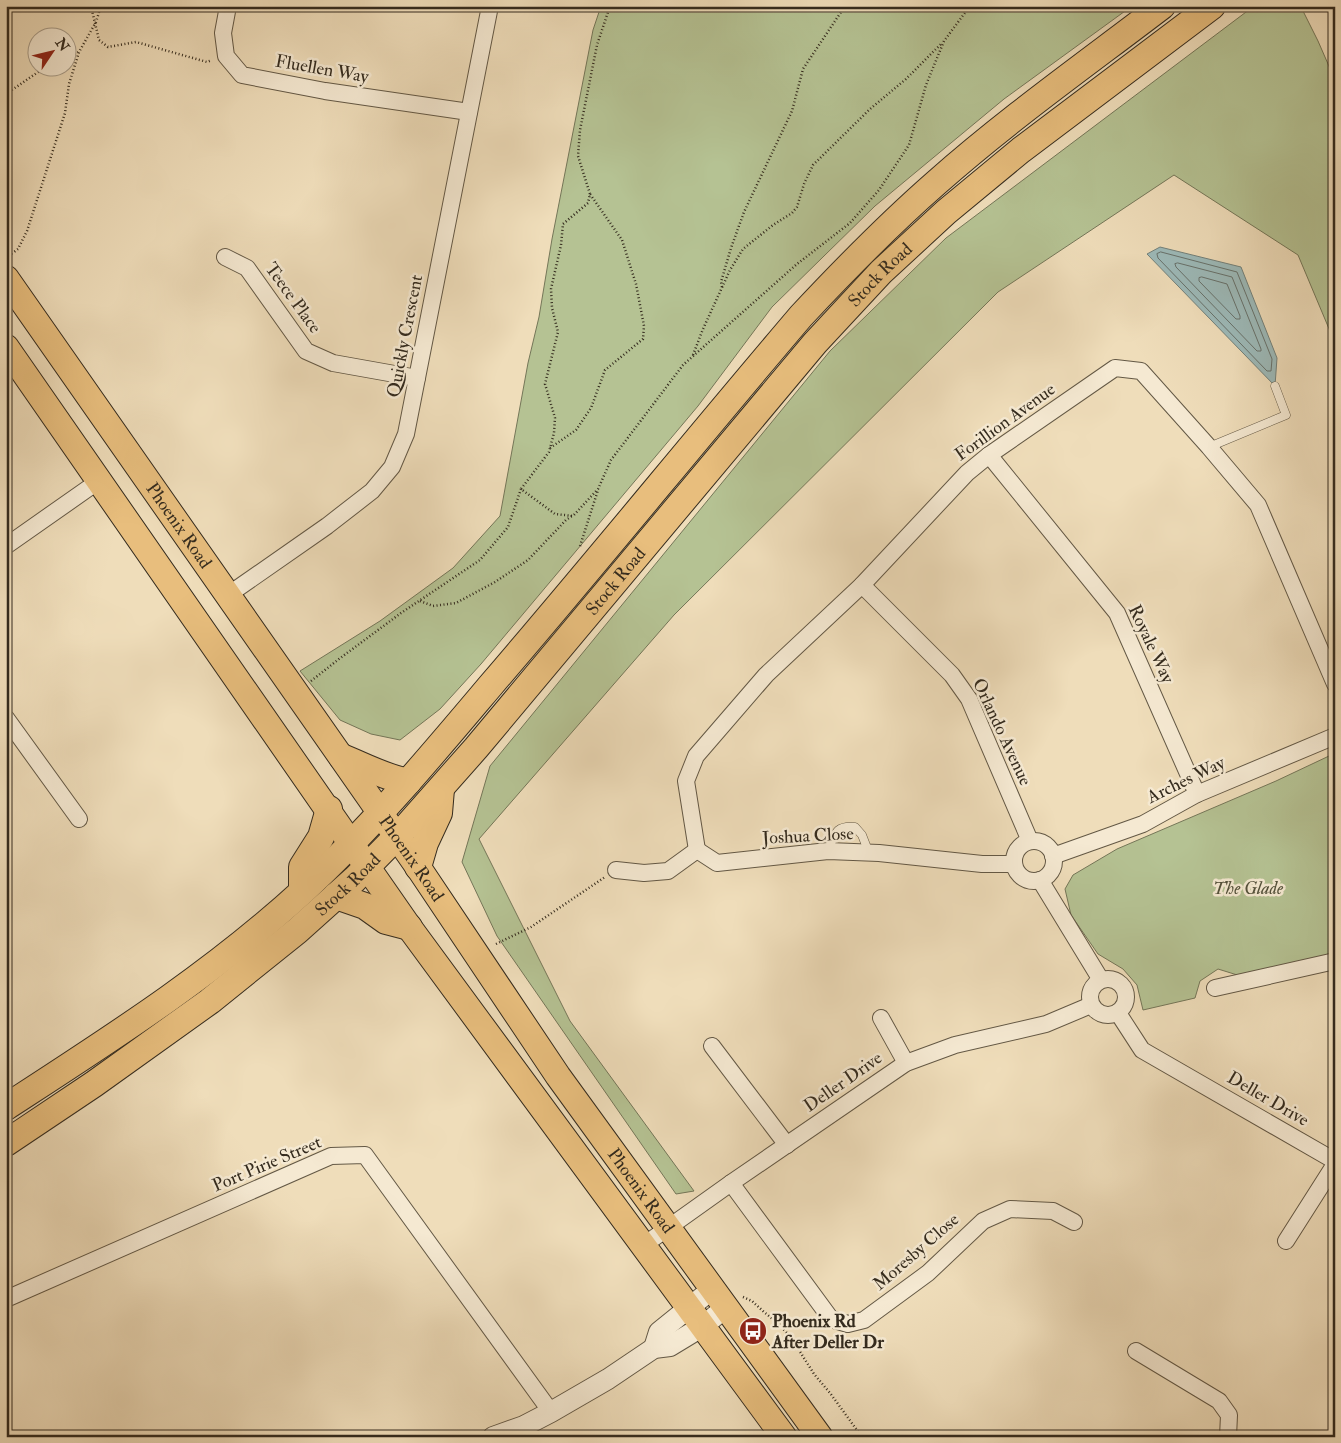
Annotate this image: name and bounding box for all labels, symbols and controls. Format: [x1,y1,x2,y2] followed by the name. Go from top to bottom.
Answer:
[28,28,78,78] north arrow
[51,34,73,55] text: N
[274,49,371,89] street label: Fluellen Way
[843,237,917,312] street label: Stock Road
[260,258,327,338] street label: Teece Place
[382,273,428,399] street label: Quickly Crescent
[950,378,1060,466] street label: Forillion Avenue
[141,478,217,573] street label: Phoenix Road
[581,542,651,620] street label: Stock Road
[1123,601,1180,688] street label: Royale Way
[967,675,1037,790] street label: Orlando Avenue
[1142,751,1230,809] street label: Arches Way
[374,811,449,906] street label: Phoenix Road
[761,822,855,850] street label: Joshua Close
[310,848,386,921] street label: Stock Road
[1213,877,1284,900] park label: The Glade
[799,1046,887,1117] street label: Deller Drive
[1223,1066,1313,1132] street label: Deller Drive
[209,1131,325,1197] street label: Port Pirie Street
[603,1144,680,1238] street label: Phoenix Road
[868,1208,964,1296] street label: Moresby Close
[771,1310,884,1354] place label: Phoenix Rd After Deller Dr
[738,1316,768,1346] bus stop icon: Phoenix Rd After Deller Dr

